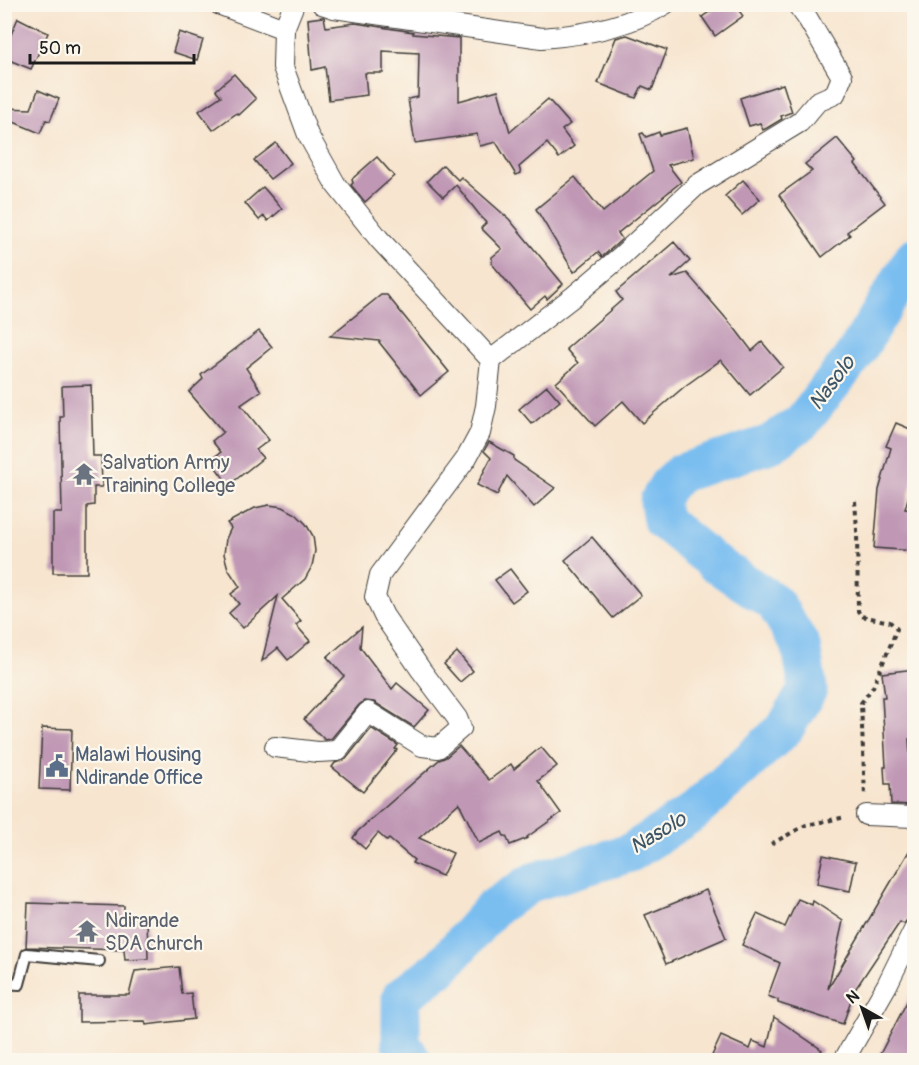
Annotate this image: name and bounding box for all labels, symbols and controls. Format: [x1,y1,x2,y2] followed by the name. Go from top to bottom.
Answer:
[30,27,194,65] scale bar
[39,37,81,60] text: 50 m
[803,349,862,415] water label: Nasolo
[102,450,235,498] place label: Salvation Army Training College
[71,461,97,487] temple icon: Salvation Army Training College
[75,742,203,790] place label: Malawi Housing Ndirande Office
[44,753,70,779] public building icon: Malawi Housing Ndirande Office
[625,805,693,860] water label: Nasolo
[105,908,203,956] place label: Ndirande SDA church
[74,918,100,944] temple icon: Ndirande SDA church
[832,978,892,1038] north arrow
[842,986,864,1008] text: N

